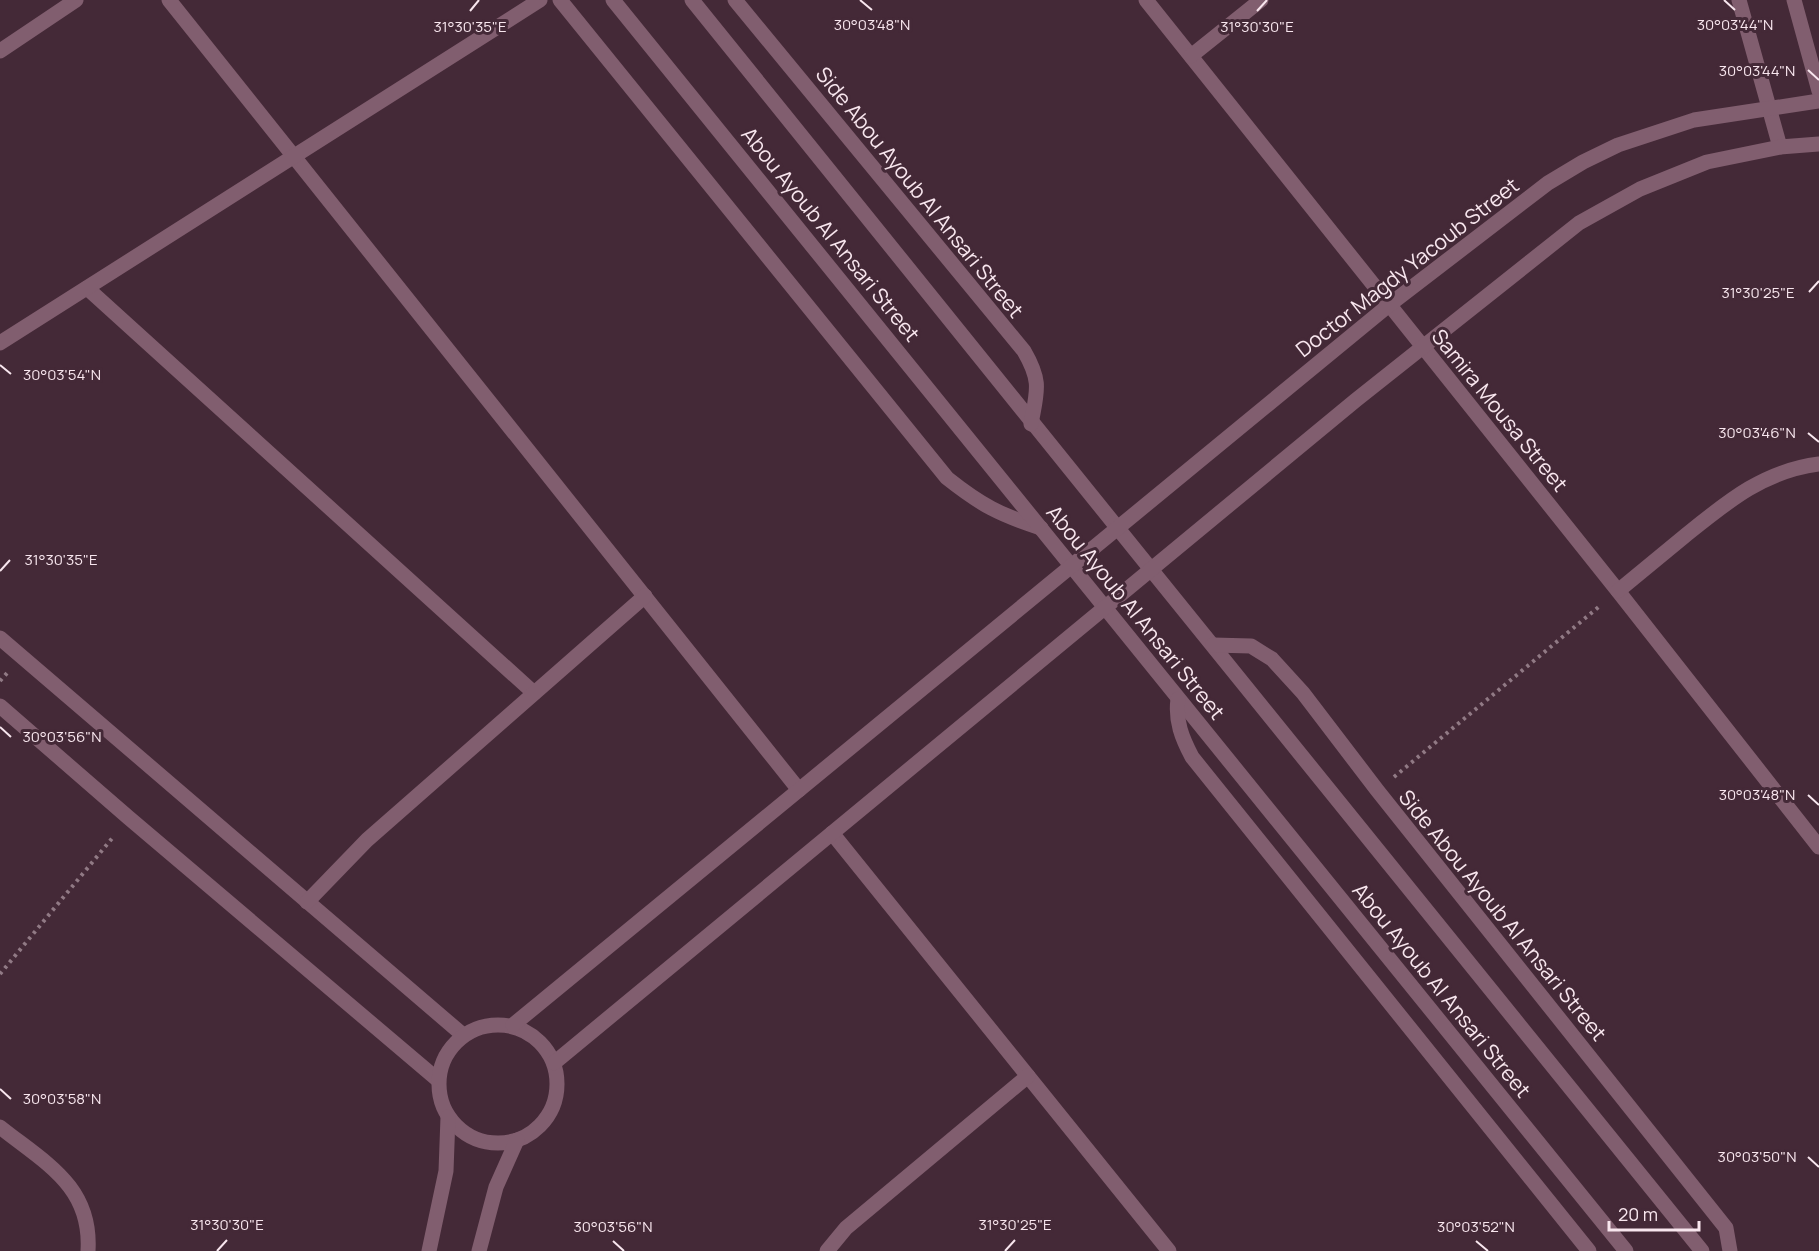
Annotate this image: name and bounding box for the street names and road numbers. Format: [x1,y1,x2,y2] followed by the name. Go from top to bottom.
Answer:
[811,62,1029,322] street label: Side Abou Ayoub Al Ansari Street
[737,122,925,346] street label: Abou Ayoub Al Ansari Street
[1290,171,1524,363] street label: Doctor Magdy Yacoub Street
[1426,323,1574,497] street label: Samira Mousa Street
[1041,499,1231,725] street label: Abou Ayoub Al Ansari Street
[1394,785,1612,1045] street label: Side Abou Ayoub Al Ansari Street
[1348,878,1536,1102] street label: Abou Ayoub Al Ansari Street

